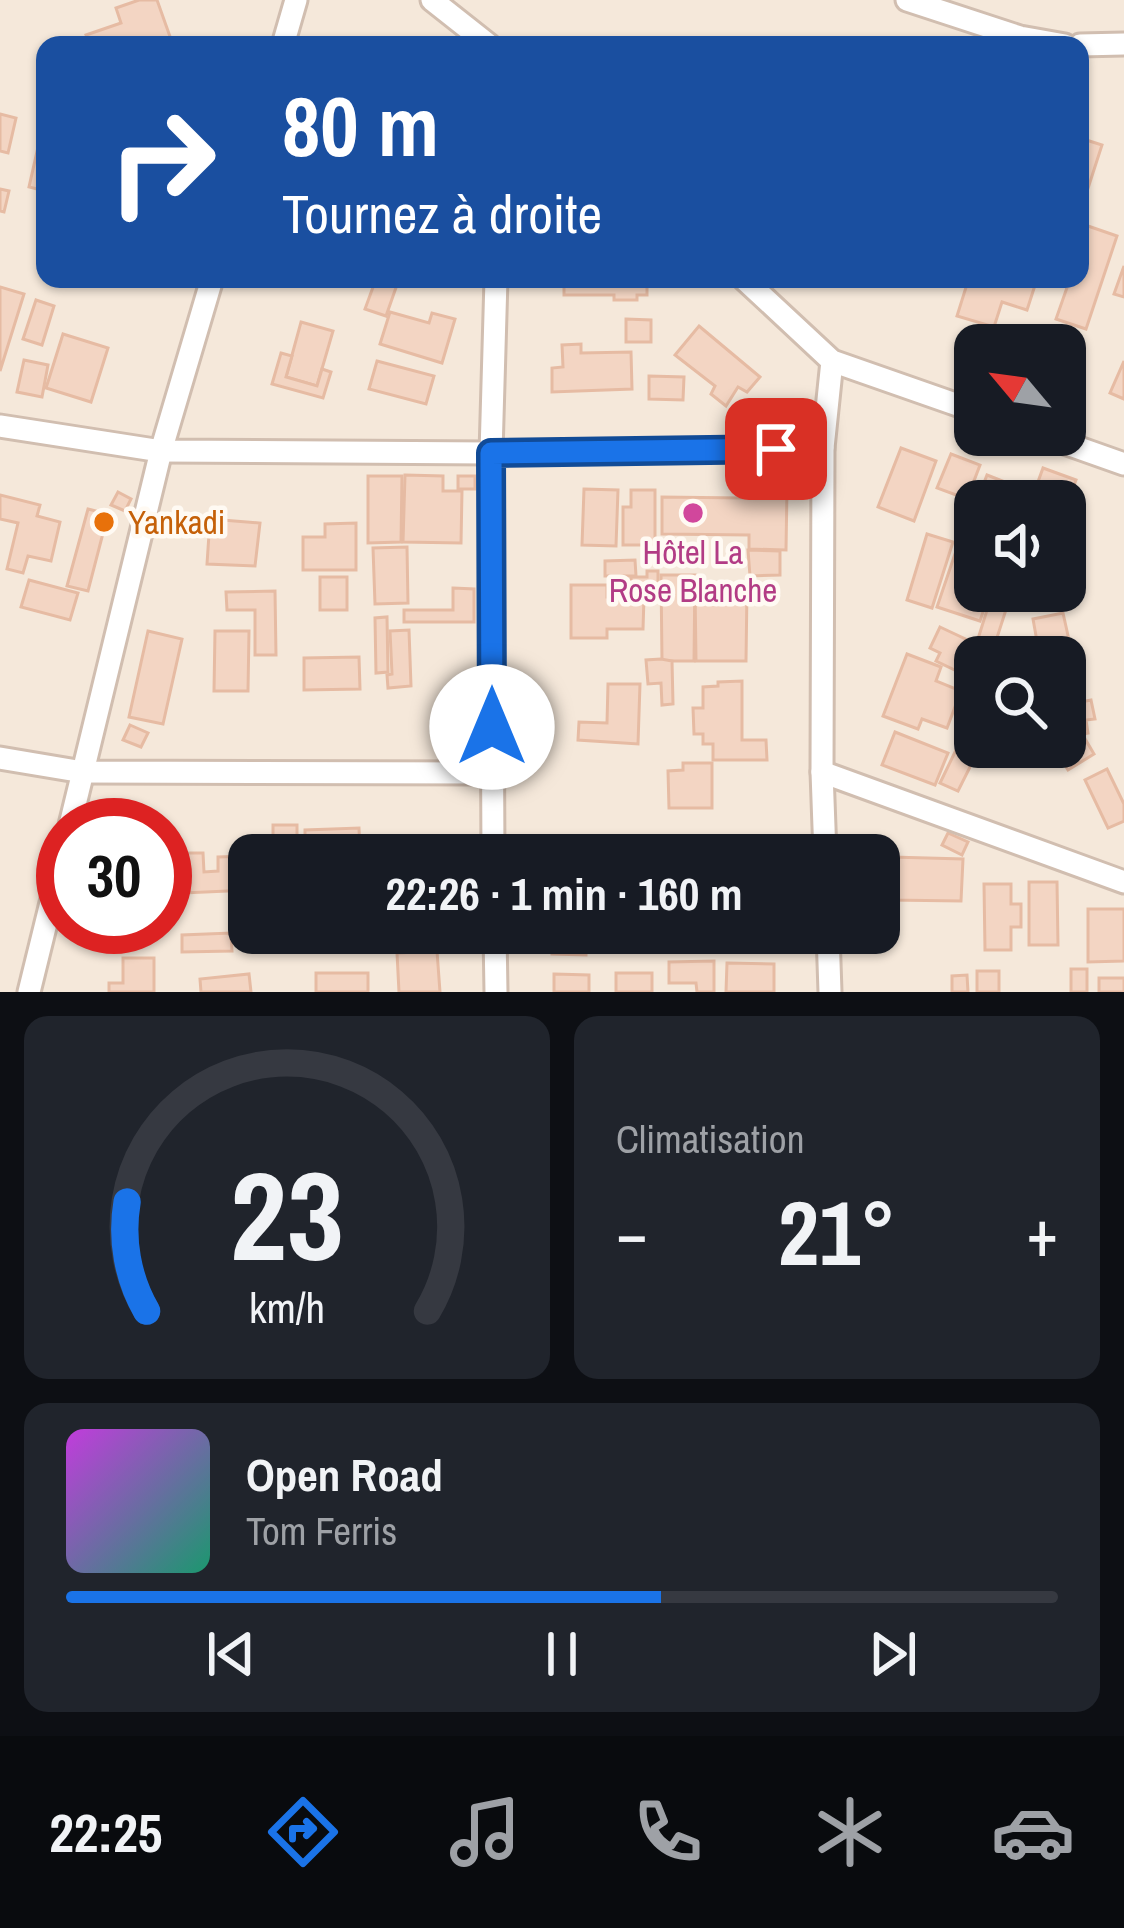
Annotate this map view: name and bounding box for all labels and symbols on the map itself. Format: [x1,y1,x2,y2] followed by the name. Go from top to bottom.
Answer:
[954,324,1086,456] north arrow
[725,398,827,500] pin
[128,500,225,544] place label: Yankadi
[680,500,706,526] marker: Hôtel La Rose Blanche
[91,509,117,535] marker: Yankadi
[609,530,777,612] place label: Hôtel La Rose Blanche
[429,664,555,790] position arrow
[36,798,192,954] speed limit sign: 30

